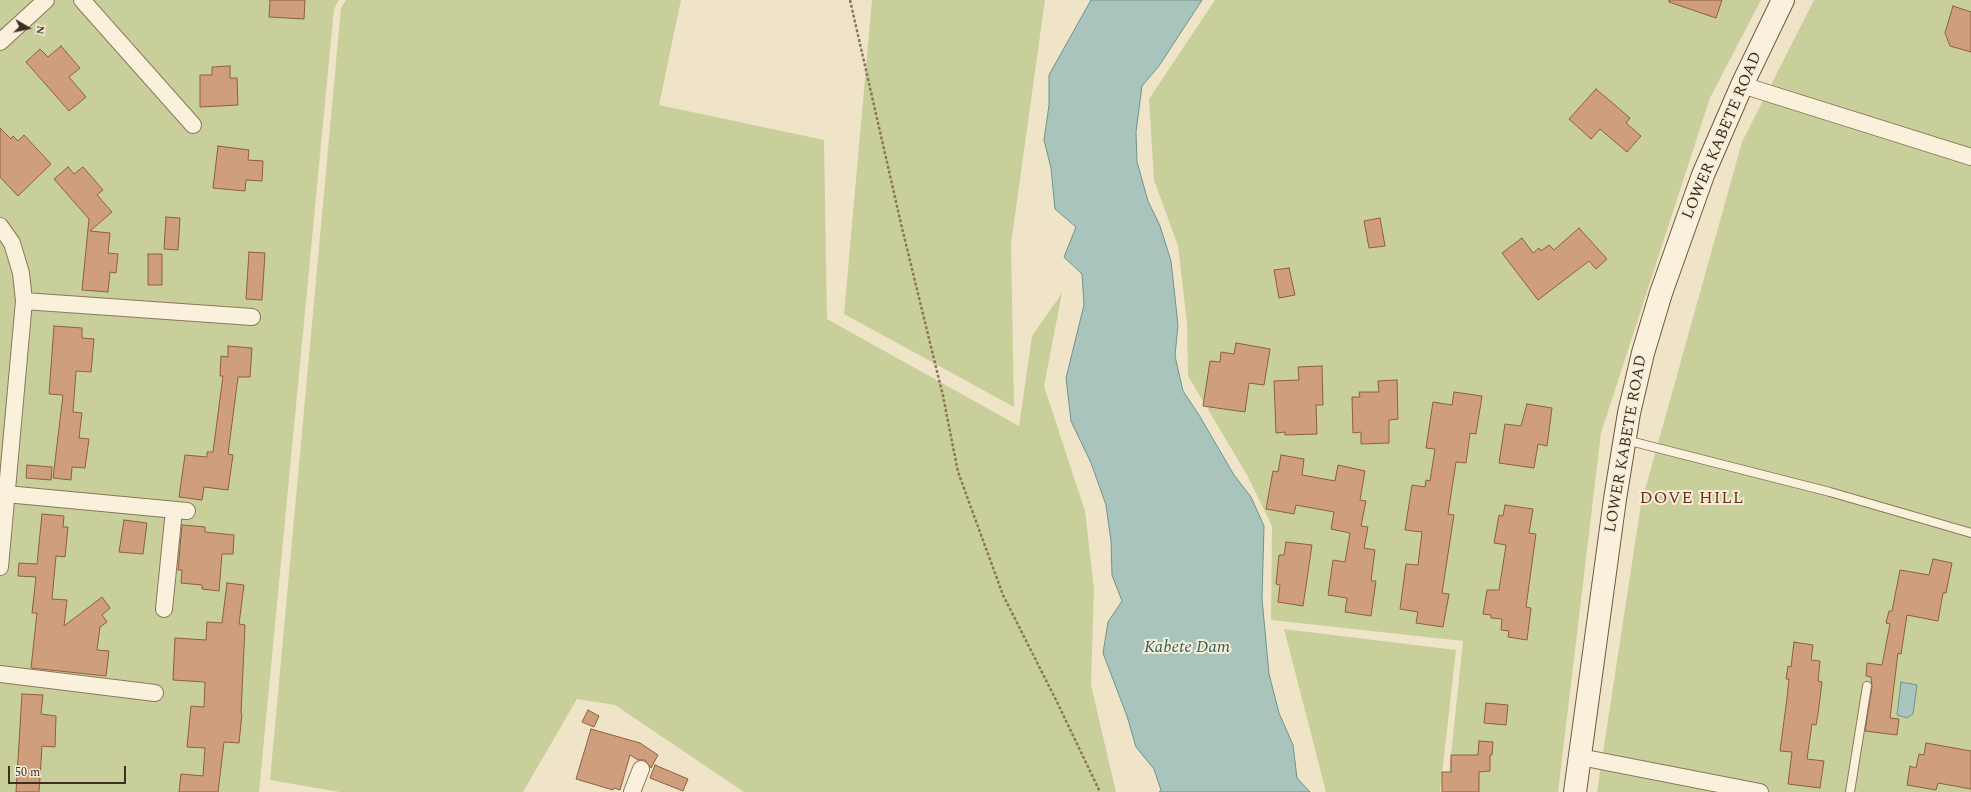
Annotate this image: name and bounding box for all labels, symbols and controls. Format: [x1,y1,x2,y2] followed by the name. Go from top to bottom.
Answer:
[8,8,48,48] north arrow
[31,24,49,36] text: N
[1679,49,1767,223] street label: LOWER KABETE ROAD
[1602,354,1652,534] street label: LOWER KABETE ROAD
[1639,490,1745,510] district label: DOVE HILL
[1144,639,1230,659] water label: Kabete Dam
[10,758,128,784] scale bar
[15,763,40,782] text: 50 m

